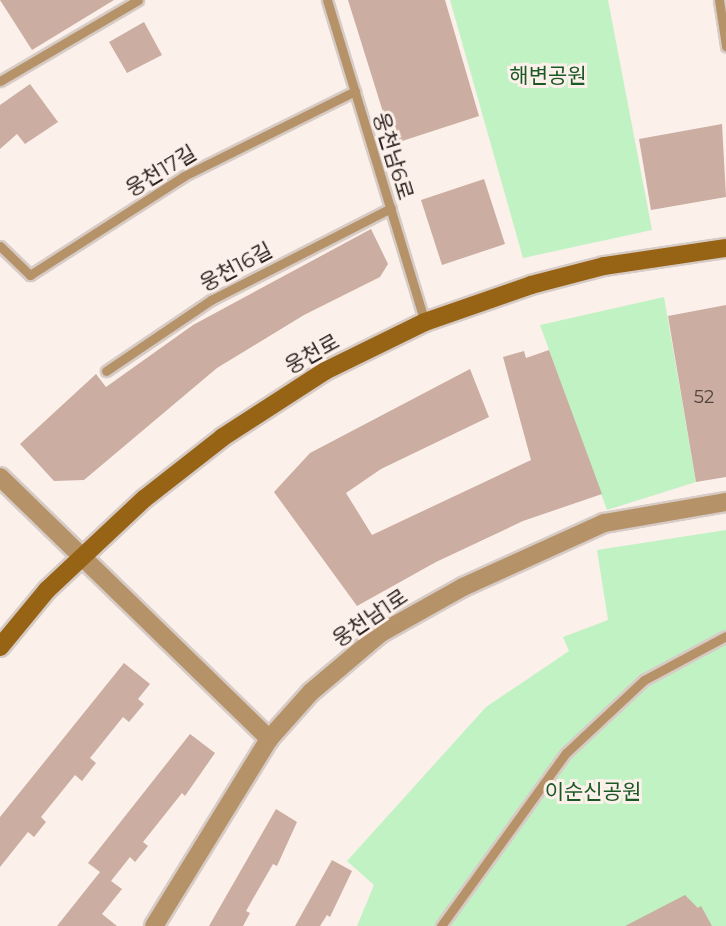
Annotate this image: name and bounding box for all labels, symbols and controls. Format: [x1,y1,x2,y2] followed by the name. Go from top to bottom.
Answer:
[509,63,587,89] park label: 해변공원
[368,109,418,203] street label: 웅천남6로
[121,140,201,202] street label: 웅천17길
[196,237,276,297] street label: 웅천16길
[281,329,343,379] street label: 웅천로
[694,386,714,408] house number: 52
[328,584,412,652] street label: 웅천남1로
[545,779,641,805] park label: 이순신공원

